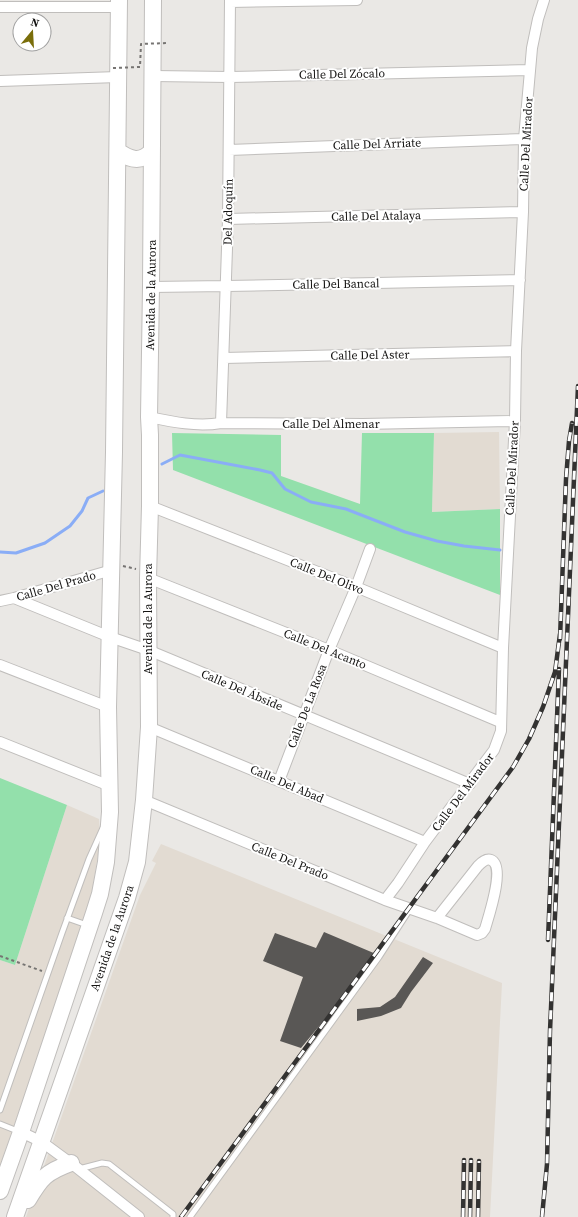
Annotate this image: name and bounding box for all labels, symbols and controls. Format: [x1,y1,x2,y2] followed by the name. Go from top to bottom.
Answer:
[12,12,52,52] north arrow
[29,15,41,31] text: N
[299,65,386,83] street label: Calle Del Zócalo
[516,96,536,192] street label: Calle Del Mirador
[333,134,421,154] street label: Calle Del Arriate
[219,179,237,245] street label: Del Adoquín
[331,207,422,225] street label: Calle Del Atalaya
[142,238,160,351] street label: Avenida de la Aurora
[292,275,380,293] street label: Calle Del Bancal
[330,346,410,364] street label: Calle Del Aster
[282,416,380,432] street label: Calle Del Almenar
[502,420,522,516] street label: Calle Del Mirador
[288,554,367,598] street label: Calle Del Olivo
[140,563,156,675] street label: Avenida de la Aurora
[14,567,98,605] street label: Calle Del Prado
[281,625,369,673] street label: Calle Del Acanto
[284,661,331,750] street label: Calle De La Rosa
[199,666,285,714] street label: Calle Del Ábside
[428,749,498,835] street label: Calle Del Mirador
[248,761,326,807] street label: Calle Del Abad
[249,838,331,884] street label: Calle Del Prado
[86,882,138,993] street label: Avenida de la Aurora

